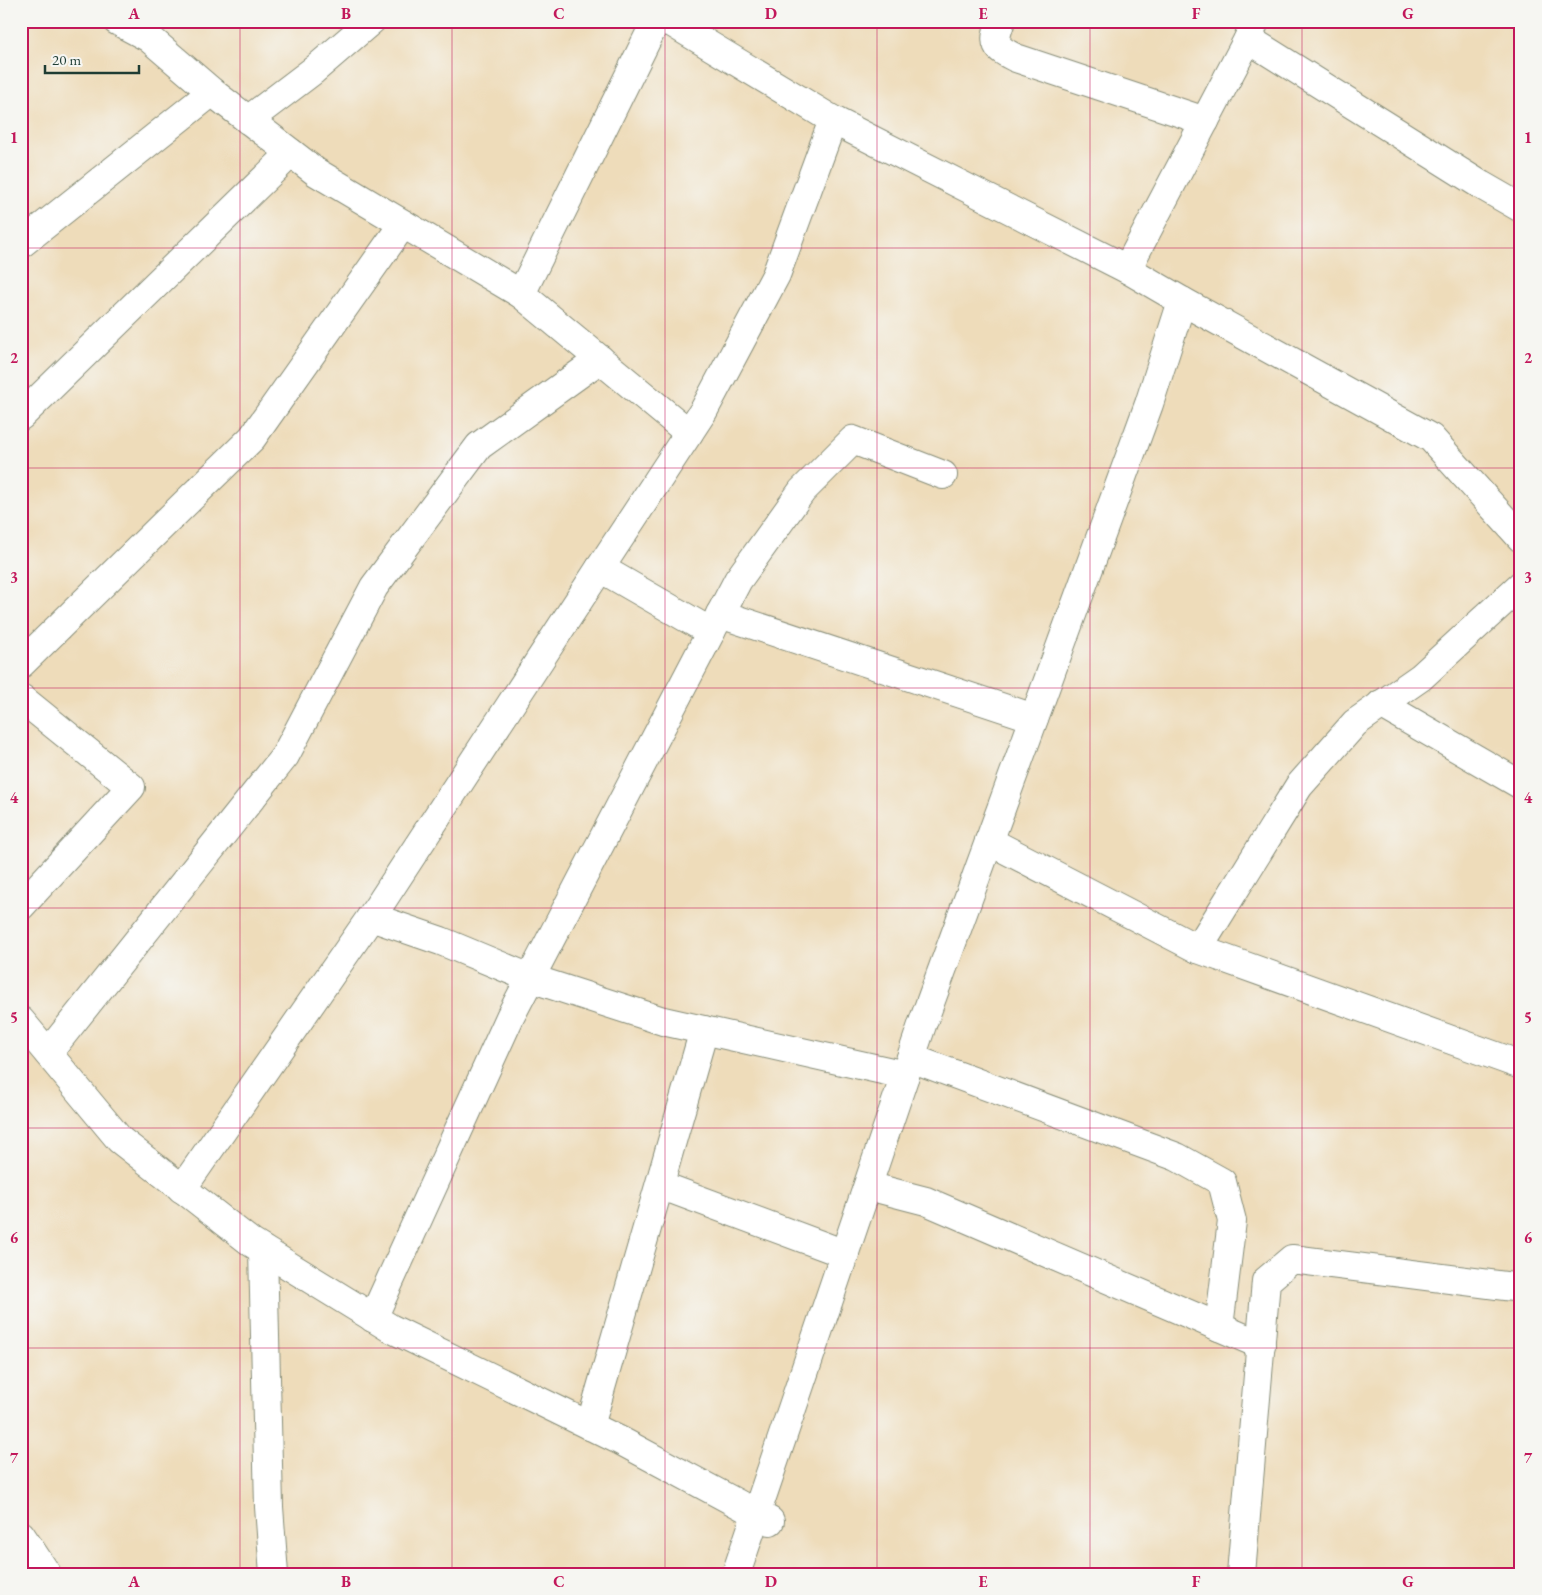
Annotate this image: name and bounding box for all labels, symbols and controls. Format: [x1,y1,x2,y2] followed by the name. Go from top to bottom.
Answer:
[127,3,140,24] text: A
[341,3,351,24] text: B
[553,3,565,24] text: C
[765,3,777,24] text: D
[978,3,988,24] text: E
[1192,3,1201,24] text: F
[1402,3,1414,24] text: G
[45,42,139,74] scale bar
[52,50,81,69] text: 20 m
[10,127,18,148] text: 1
[1524,127,1532,148] text: 1
[10,347,19,368] text: 2
[1524,347,1533,368] text: 2
[10,567,18,588] text: 3
[1524,567,1532,588] text: 3
[10,787,19,808] text: 4
[1524,787,1533,808] text: 4
[10,1007,18,1028] text: 5
[1524,1007,1532,1028] text: 5
[10,1227,19,1248] text: 6
[1524,1227,1533,1248] text: 6
[10,1447,19,1468] text: 7
[1524,1447,1533,1468] text: 7
[127,1571,140,1592] text: A
[341,1571,351,1592] text: B
[553,1571,565,1592] text: C
[765,1571,777,1592] text: D
[978,1571,988,1592] text: E
[1192,1571,1201,1592] text: F
[1402,1571,1414,1592] text: G

